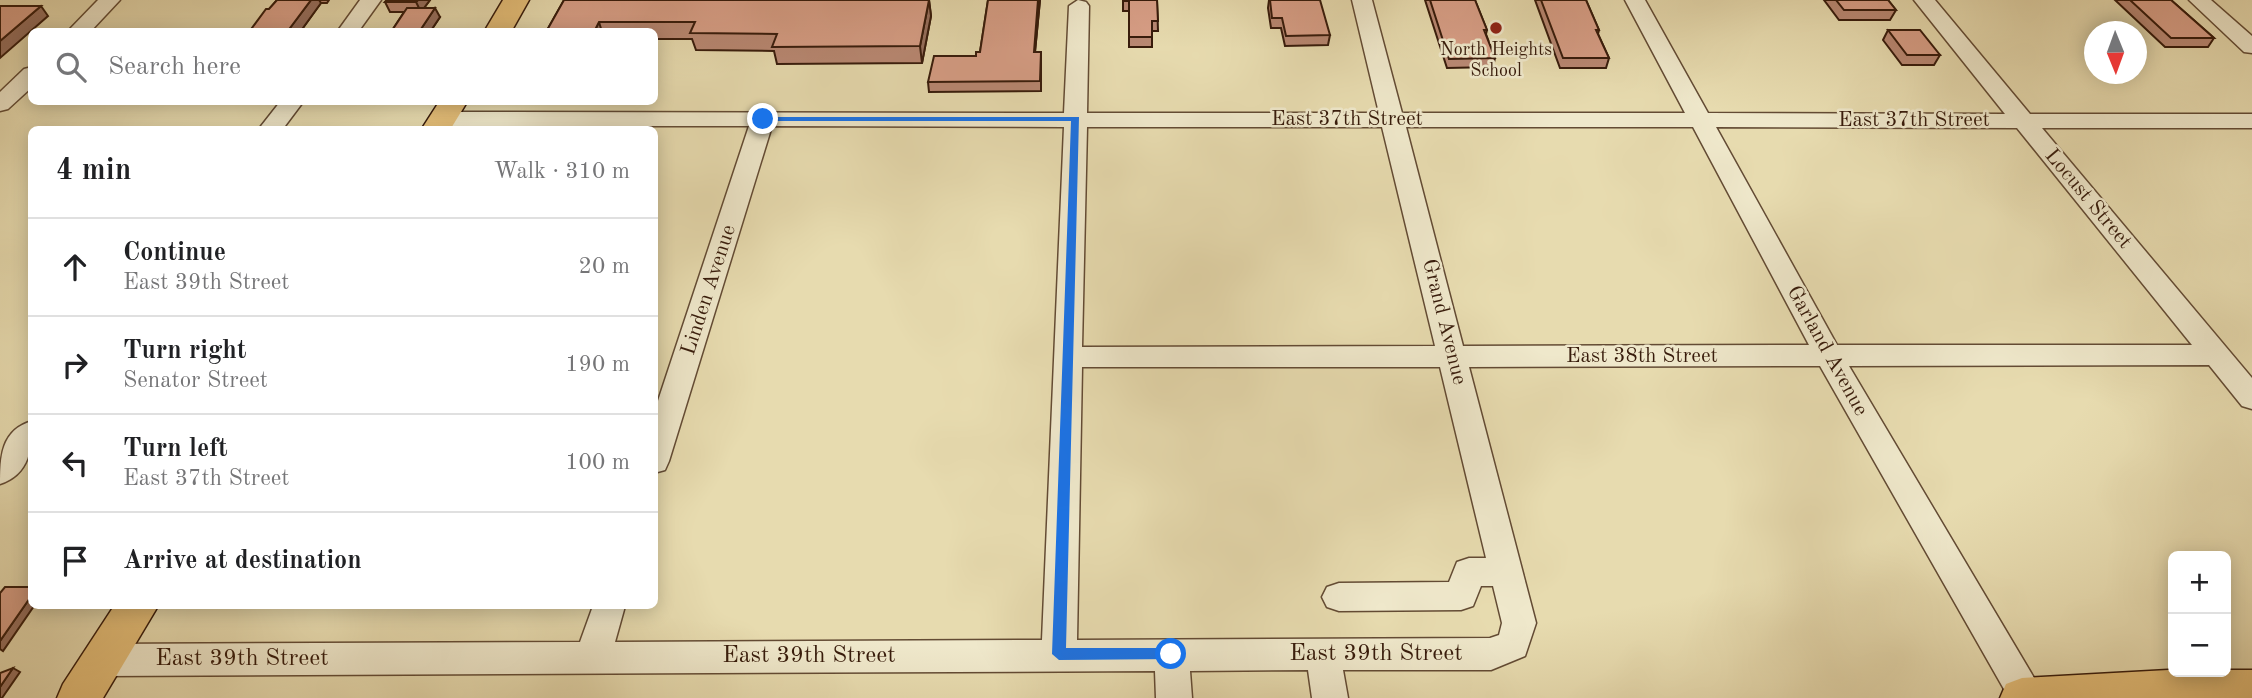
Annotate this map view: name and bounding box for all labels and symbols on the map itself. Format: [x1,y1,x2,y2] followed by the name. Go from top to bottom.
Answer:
[1488,20,1504,36] marker: North Heights School
[2084,21,2147,84] north arrow
[1440,41,1552,80] place label: North Heights School
[747,103,778,134] route end
[1271,109,1423,130] street label: East 37th Street
[1838,110,1990,131] street label: East 37th Street
[2040,145,2136,253] street label: Locust Street
[678,222,740,358] street label: Linden Avenue
[1418,257,1470,387] street label: Grand Avenue
[1783,282,1871,420] street label: Garland Avenue
[1566,346,1718,367] street label: East 38th Street
[1155,638,1186,669] route start
[1289,642,1463,666] street label: East 39th Street
[722,644,896,668] street label: East 39th Street
[155,647,329,671] street label: East 39th Street

